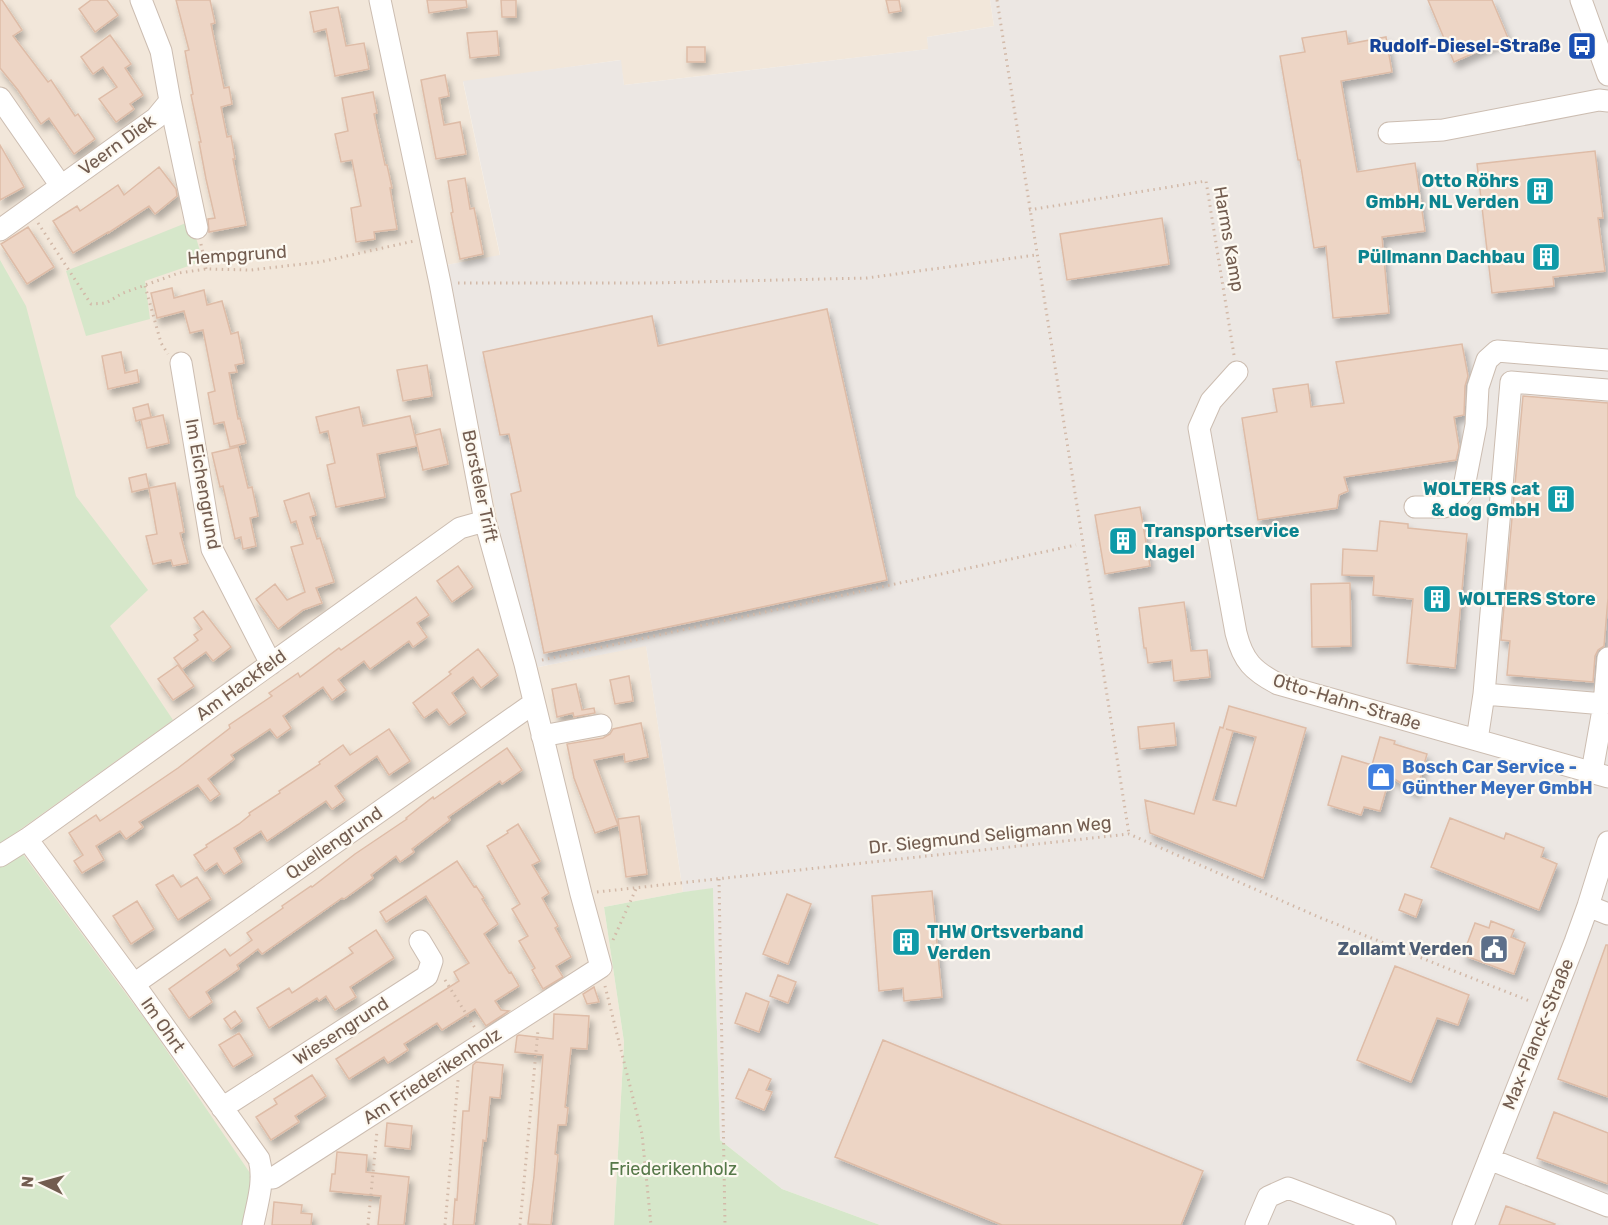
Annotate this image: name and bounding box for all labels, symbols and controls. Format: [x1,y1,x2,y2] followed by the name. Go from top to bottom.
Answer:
[1566,30,1598,62] bus stop icon: Rudolf-Diesel-Straße
[1369,35,1561,57] place label: Rudolf-Diesel-Straße
[74,109,160,180] street label: Veern Diek
[1365,170,1519,213] place label: Otto Röhrs GmbH, NL Verden
[1524,175,1556,207] building icon: Otto Röhrs GmbH, NL Verden
[1209,185,1249,293] street label: Harms Kamp
[187,241,287,269] street label: Hempgrund
[1530,241,1562,273] building icon: Püllmann Dachbau
[1358,246,1525,268] place label: Püllmann Dachbau
[181,417,225,551] street label: Im Eichengrund
[457,428,503,544] street label: Borsteler Trift
[1423,478,1540,521] place label: WOLTERS cat & dog GmbH
[1545,483,1577,515] building icon: WOLTERS cat & dog GmbH
[1144,520,1300,563] place label: Transportservice Nagel
[1107,525,1139,557] building icon: Transportservice Nagel
[1421,583,1453,615] building icon: WOLTERS Store
[1458,588,1596,610] place label: WOLTERS Store
[191,645,291,725] street label: Am Hackfeld
[1270,669,1424,735] street label: Otto-Hahn-Straße
[1402,756,1593,799] place label: Bosch Car Service - Günther Meyer GmbH
[1365,761,1397,793] shop icon: Bosch Car Service - Günther Meyer GmbH
[281,802,387,884] street label: Quellengrund
[868,811,1112,859] street label: Dr. Siegmund Seligmann Weg
[927,921,1084,964] place label: THW Ortsverband Verden
[890,926,922,958] building icon: THW Ortsverband Verden
[1478,933,1510,965] public building icon: Zollamt Verden
[1337,938,1473,960] place label: Zollamt Verden
[1498,955,1578,1113] street label: Max-Planck-Straße
[289,992,393,1070] street label: Wiesengrund
[136,993,190,1057] street label: Im Ohrt
[359,1023,505,1129] street label: Am Friederikenholz
[12,1153,72,1213] north arrow
[609,1158,737,1180] park label: Friederikenholz
[18,1175,38,1188] text: N

